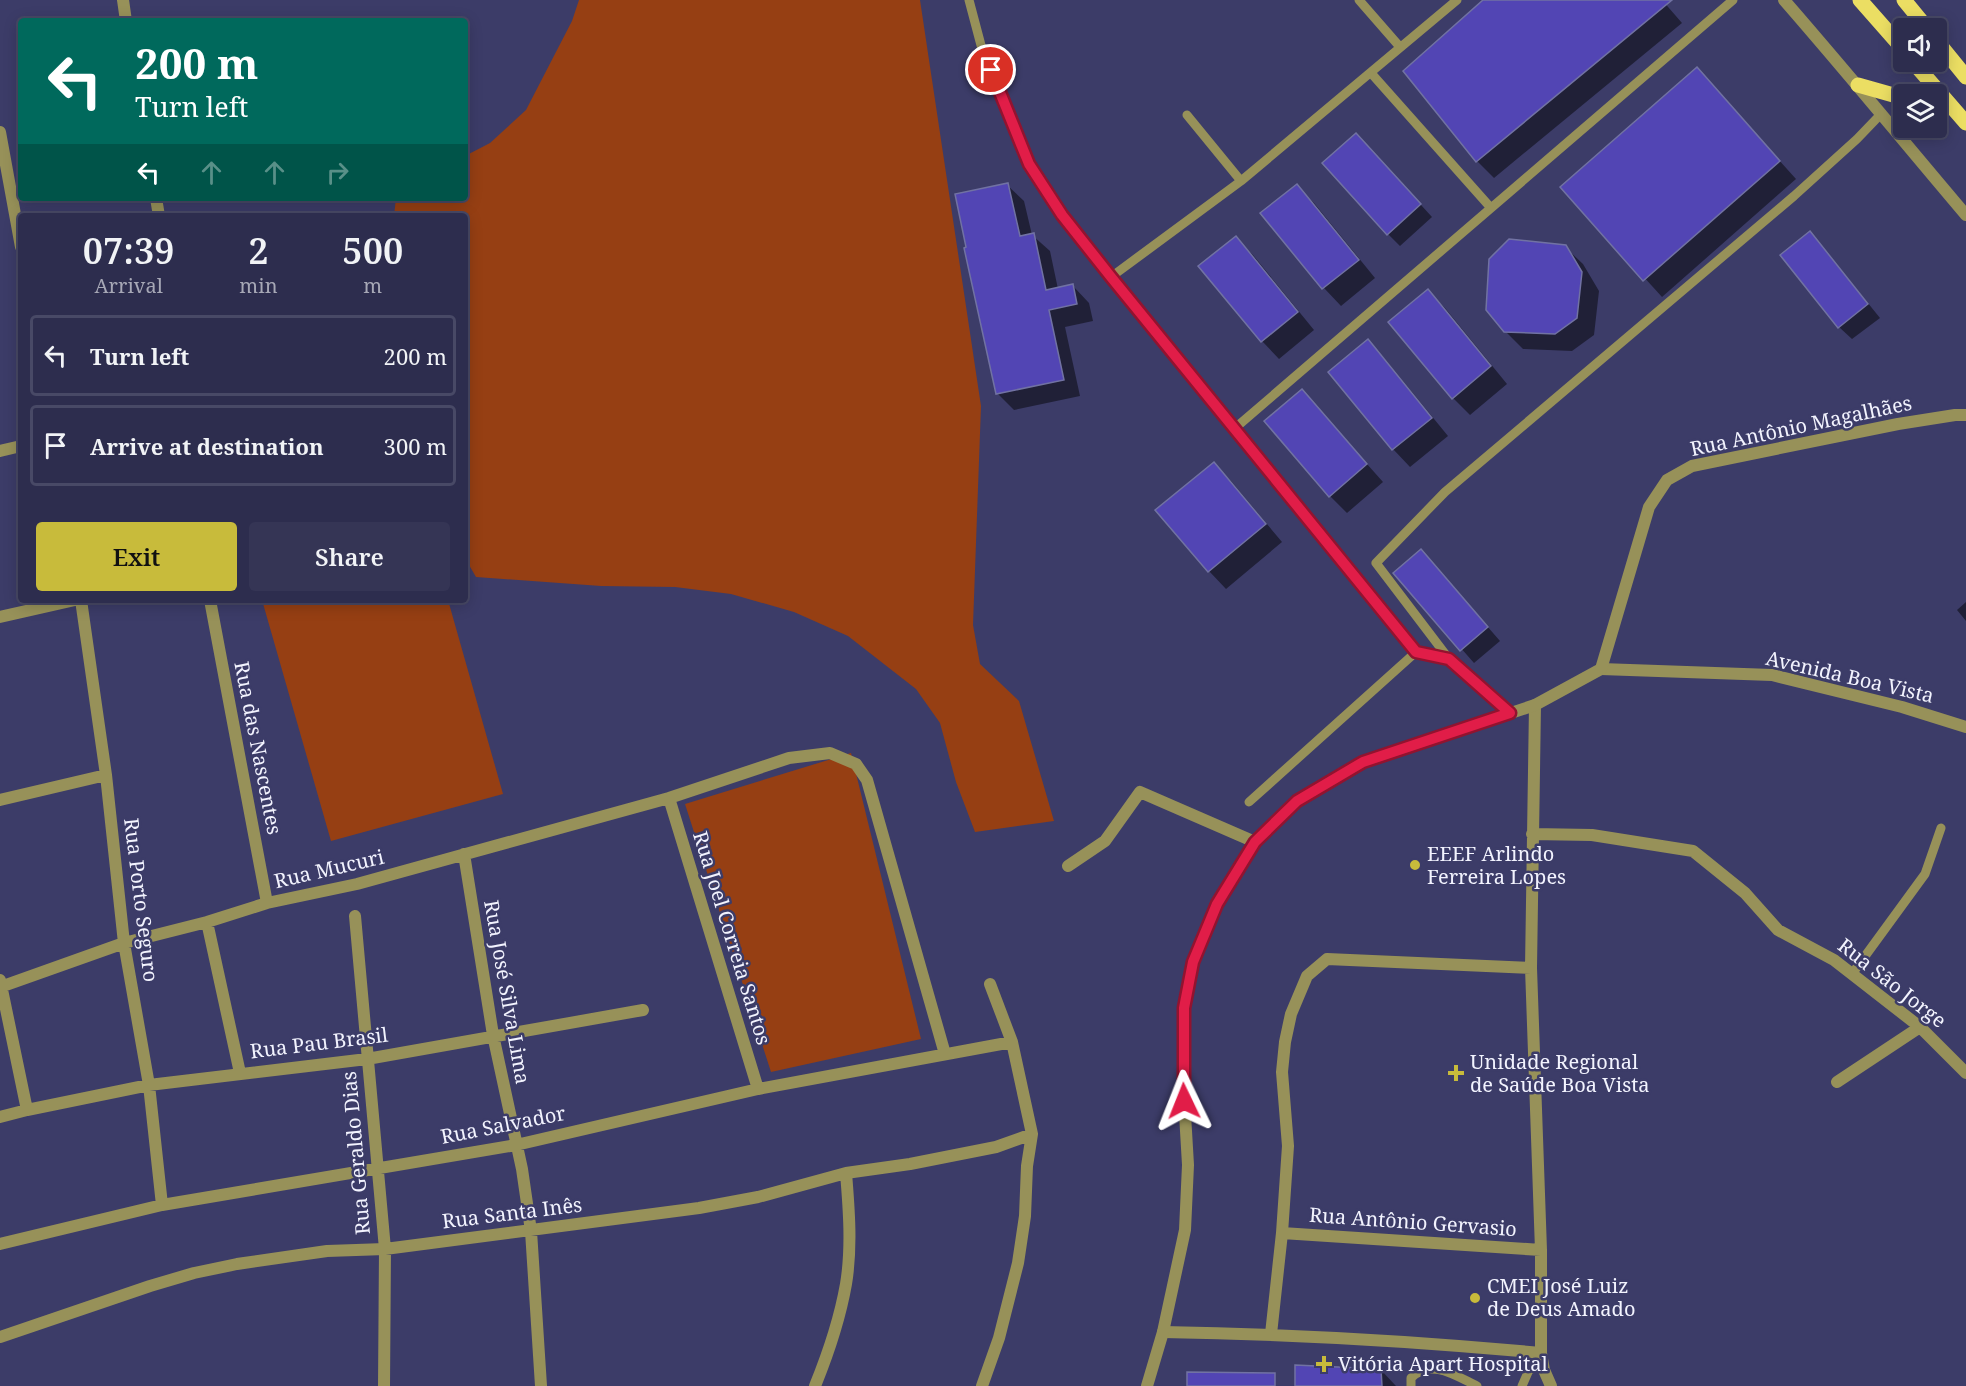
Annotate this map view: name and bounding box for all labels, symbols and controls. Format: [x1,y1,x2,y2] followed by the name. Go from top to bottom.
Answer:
[1893,18,1947,138] map controls
[1893,18,1947,72] button: sound
[135,34,259,91] text: 200 m
[36,42,114,120] icon: left
[965,44,1016,95] pin
[974,53,1007,86] icon: arrive
[1893,84,1947,138] button: layers
[135,88,248,125] text: Turn left
[132,156,165,189] icon: left
[195,156,228,189] icon: ahead
[258,156,291,189] icon: ahead
[321,156,354,189] icon: right
[83,226,175,275] text: 07:39
[248,226,269,275] text: 2
[342,226,403,275] text: 500
[94,272,163,299] text: Arrival
[239,272,278,299] text: min
[363,272,382,299] text: m
[39,339,72,372] icon: left
[90,341,189,371] text: Turn left
[384,341,447,371] text: 200 m
[1688,389,1914,462] street label: Rua Antônio Magalhães
[39,429,72,462] icon: arrive
[90,431,324,461] text: Arrive at destination
[384,431,447,461] text: 300 m
[36,522,237,591] button: Exit
[249,522,450,591] button: Share
[1764,644,1937,709] street label: Avenida Boa Vista
[228,659,289,837] street label: Rua das Nascentes
[118,816,165,984] street label: Rua Porto Seguro
[687,828,778,1048] street label: Rua Joel Correia Santos
[1427,840,1566,890] place label: EEEF Arlindo Ferreira Lopes
[271,843,387,894] street label: Rua Mucuri
[1408,858,1422,872] marker: EEEF Arlindo Ferreira Lopes
[478,898,537,1086] street label: Rua José Silva Lima
[1832,932,1952,1033] street label: Rua São Jorge
[249,1021,389,1064] street label: Rua Pau Brasil
[1470,1048,1650,1098] place label: Unidade Regional de Saúde Boa Vista
[1447,1064,1465,1082] marker: Unidade Regional de Saúde Boa Vista
[1152,1069,1216,1133] position arrow
[335,1070,376,1236] street label: Rua Geraldo Dias
[438,1099,568,1150] street label: Rua Salvador
[440,1191,583,1234] street label: Rua Santa Inês
[1308,1201,1518,1242] street label: Rua Antônio Gervasio
[1487,1272,1635,1322] place label: CMEI José Luiz de Deus Amado
[1468,1291,1482,1305] marker: CMEI José Luiz de Deus Amado
[1338,1350,1548,1377] place label: Vitória Apart Hospital
[1315,1355,1333,1373] marker: Vitória Apart Hospital

